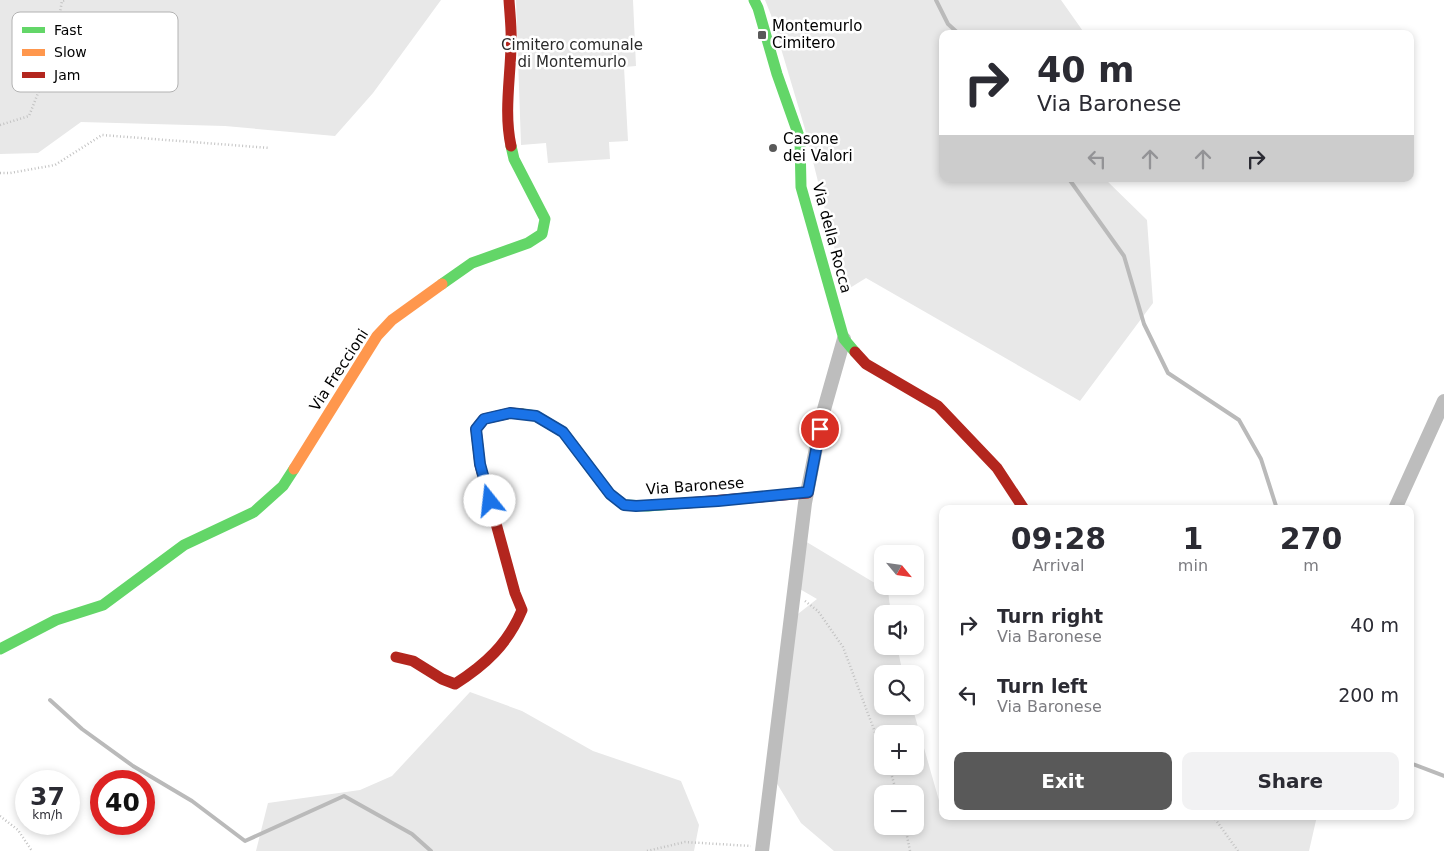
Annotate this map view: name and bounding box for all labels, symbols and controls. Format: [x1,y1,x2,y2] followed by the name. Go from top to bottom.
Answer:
[12,12,178,92] legend
[772,17,862,52] place label: Montemurlo Cimitero
[54,22,83,38] text: Fast
[756,29,768,41] marker: Montemurlo Cimitero
[501,36,643,71] park label: Cimitero comunale di Montemurlo
[54,44,87,60] text: Slow
[954,50,1019,115] icon: right
[1037,50,1134,90] text: 40 m
[53,67,80,83] text: Jam
[1037,91,1181,116] text: Via Baronese
[783,130,853,165] place label: Casone dei Valori
[767,142,779,154] marker: Casone dei Valori
[1083,145,1111,173] icon: left
[1136,145,1164,173] icon: ahead
[1189,145,1217,173] icon: ahead
[1242,145,1270,173] icon: right
[809,181,855,295] street label: Via della Rocca
[306,326,372,414] street label: Via Freccioni
[799,408,841,450] pin
[806,415,834,443] icon: arrive
[463,474,515,526] position arrow
[645,474,745,498] street label: Via Baronese
[1011,521,1106,556] text: 09:28
[1182,521,1203,556] text: 1
[1280,521,1342,556] text: 270
[874,545,924,595] north arrow
[874,545,924,835] map controls
[1032,556,1084,575] text: Arrival
[1178,556,1208,575] text: min
[1303,556,1319,575] text: m
[874,605,924,655] button: sound
[997,605,1103,627] text: Turn right
[954,611,982,639] icon: right
[1350,614,1399,636] text: 40 m
[997,627,1102,646] text: Via Baronese
[874,665,924,715] button: search
[997,675,1088,697] text: Turn left
[954,681,982,709] icon: left
[1338,684,1399,706] text: 200 m
[997,697,1102,716] text: Via Baronese
[874,725,924,775] button: +
[954,752,1172,810] button: Exit
[1182,752,1399,810] button: Share
[90,770,155,835] speed limit sign: 40
[30,782,65,811] text: 37
[874,785,924,835] button: −
[32,808,63,822] text: km/h

